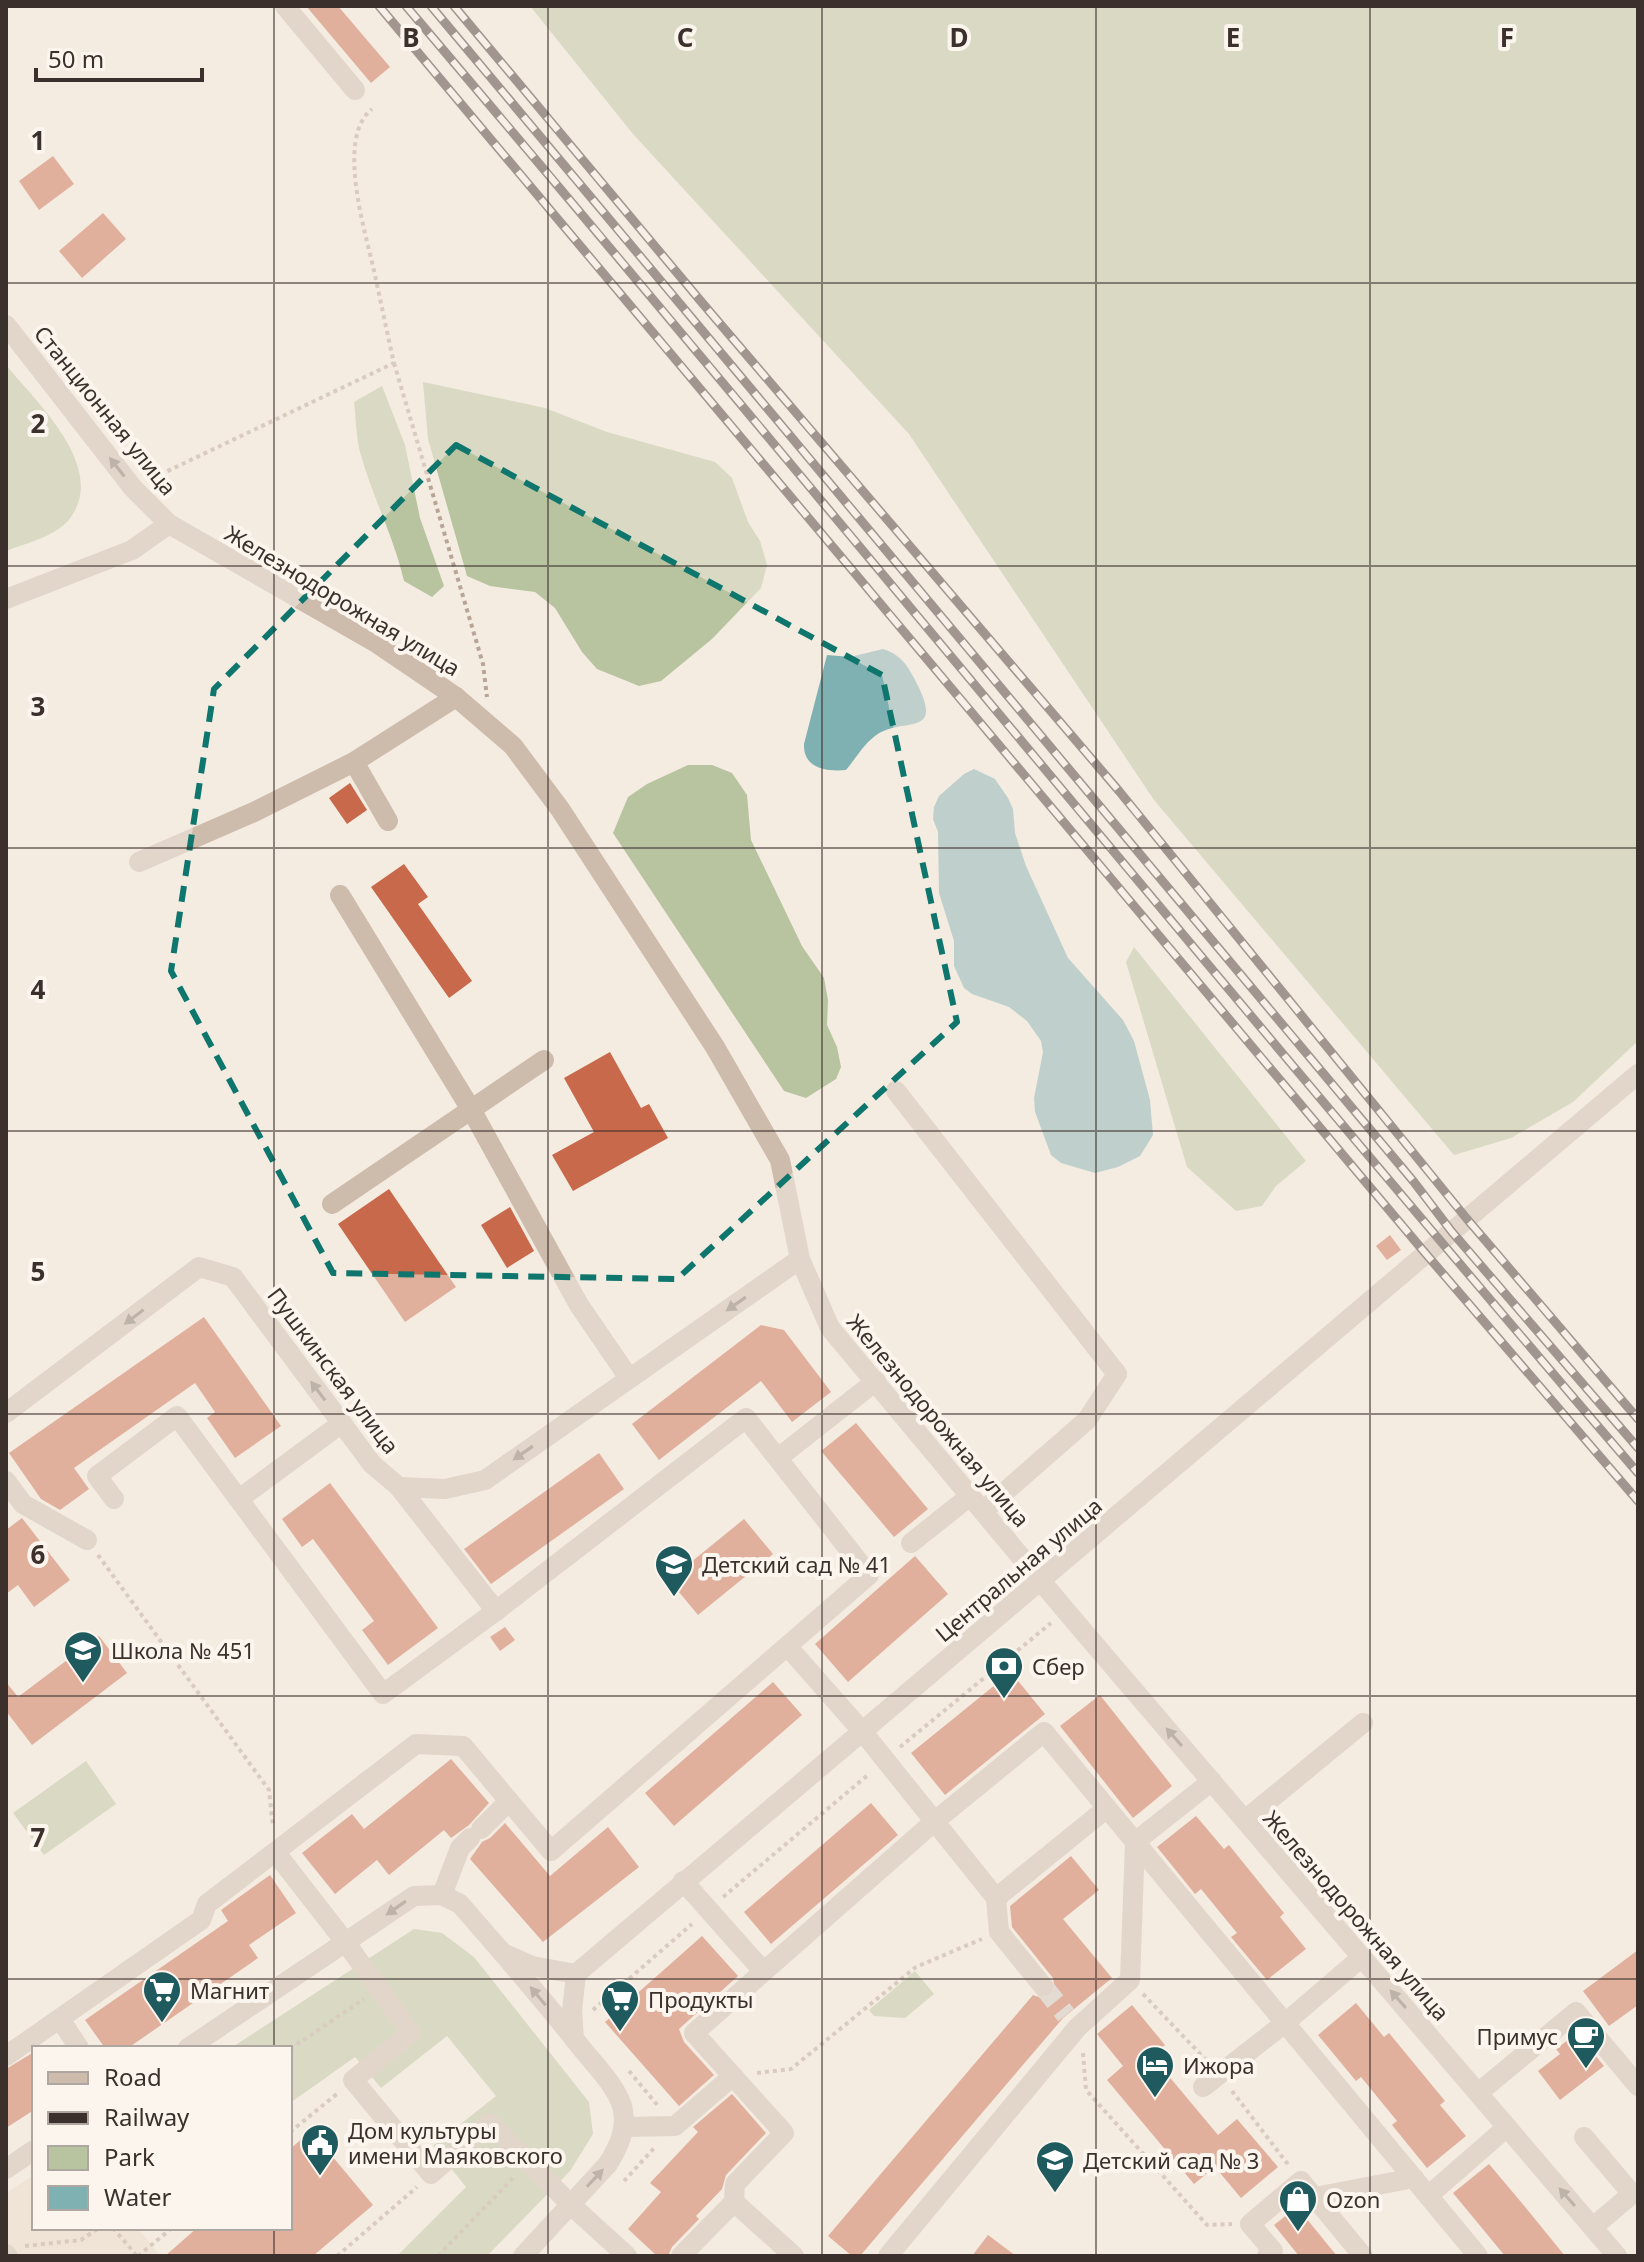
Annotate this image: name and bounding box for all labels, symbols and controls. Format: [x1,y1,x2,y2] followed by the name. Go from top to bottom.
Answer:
[402,19,420,55] text: B
[677,19,693,55] text: C
[949,19,969,55] text: D
[1226,19,1240,55] text: E
[1500,19,1514,55] text: F
[36,32,202,82] scale bar
[48,42,104,75] text: 50 m
[31,122,45,158] text: 1
[28,319,184,501] street label: Станционная улица
[31,405,46,441] text: 2
[109,457,125,477] one-way arrow
[220,518,466,682] street label: Железнодорожная улица
[31,688,45,724] text: 3
[31,971,46,1007] text: 4
[31,1253,45,1289] text: 5
[262,1281,406,1459] street label: Пушкинская улица
[725,1296,746,1311] one-way arrow
[841,1307,1037,1533] street label: Железнодорожная улица
[123,1308,144,1324] one-way arrow
[311,1381,327,1401] one-way arrow
[513,1445,534,1460] one-way arrow
[928,1490,1108,1648] street label: Центральная улица
[31,1536,46,1572] text: 6
[653,1543,695,1598] school or university icon: Детский сад № 41
[702,1549,891,1579] place label: Детский сад № 41
[62,1629,104,1684] school or university icon: Школа № 451
[111,1635,255,1665] place label: Школа № 451
[983,1645,1025,1700] bank icon: Сбер
[1032,1651,1085,1681] place label: Сбер
[1166,1728,1184,1747] one-way arrow
[1257,1804,1457,2026] street label: Железнодорожная улица
[31,1819,46,1855] text: 7
[386,1900,407,1915] one-way arrow
[141,1969,183,2024] supermarket icon: Магнит
[190,1975,269,2005] place label: Магнит
[599,1978,641,2033] supermarket icon: Продукты
[648,1984,754,2014] place label: Продукты
[530,1986,547,2006] one-way arrow
[1390,1989,1407,2009] one-way arrow
[1565,2015,1607,2070] cafe icon: Примус
[1477,2021,1558,2051] place label: Примус
[1134,2044,1176,2099] hotel icon: Ижора
[32,2046,292,2230] legend
[1183,2050,1255,2080] place label: Ижора
[104,2060,162,2093] text: Road
[104,2100,190,2133] text: Railway
[348,2115,563,2170] place label: Дом культуры имени Маяковского
[299,2122,341,2177] public building icon: Дом культуры имени Маяковского
[1034,2139,1076,2194] school or university icon: Детский сад № 3
[104,2140,155,2173] text: Park
[1083,2145,1259,2175] place label: Детский сад № 3
[586,2169,604,2188] one-way arrow
[1277,2178,1319,2233] shop icon: Ozon
[104,2180,172,2213] text: Water
[1326,2184,1380,2214] place label: Ozon
[1559,2187,1576,2207] one-way arrow

